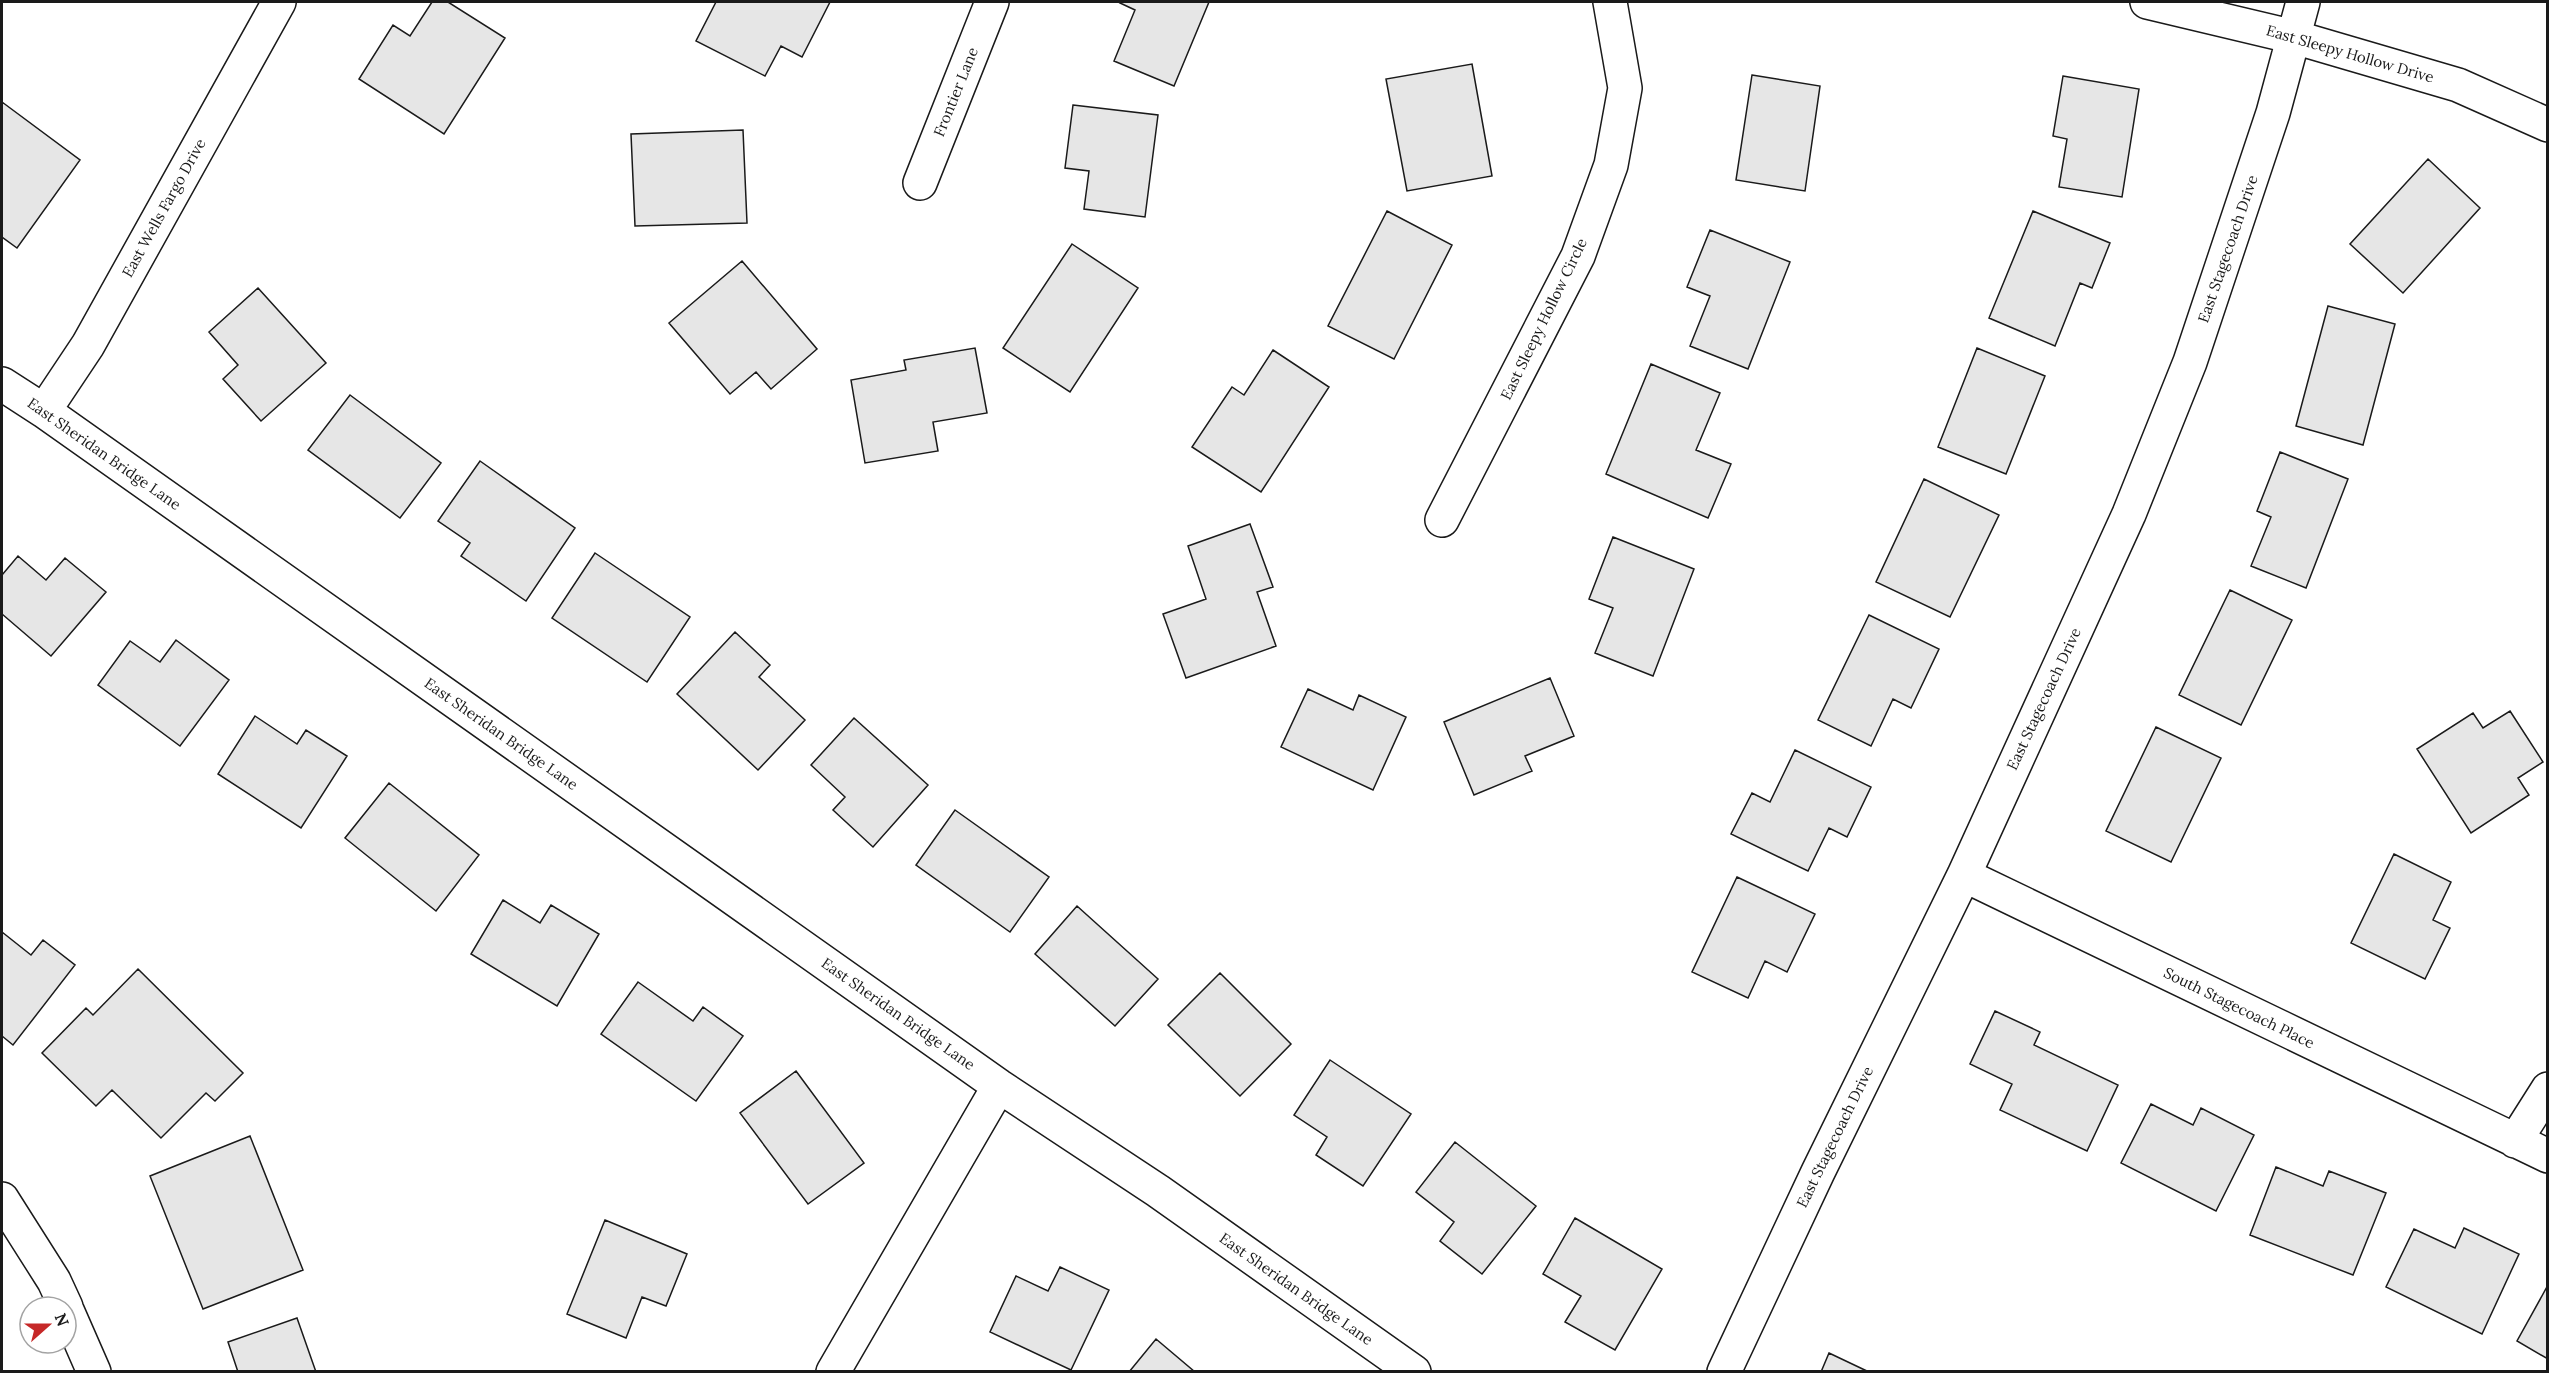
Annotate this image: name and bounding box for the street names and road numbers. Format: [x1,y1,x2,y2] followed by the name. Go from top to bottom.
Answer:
[2264,20,2436,87] street label: East Sleepy Hollow Drive
[929,44,982,139] street label: Frontier Lane
[118,135,210,280] street label: East Wells Fargo Drive
[2193,173,2262,325] street label: East Stagecoach Drive
[1496,235,1591,403] street label: East Sleepy Hollow Circle
[24,393,185,514] street label: East Sheridan Bridge Lane
[2002,625,2085,773] street label: East Stagecoach Drive
[421,673,582,794] street label: East Sheridan Bridge Lane
[818,953,979,1074] street label: East Sheridan Bridge Lane
[2161,963,2318,1052] street label: South Stagecoach Place
[1792,1063,1877,1211] street label: East Stagecoach Drive
[1216,1228,1377,1349] street label: East Sheridan Bridge Lane

